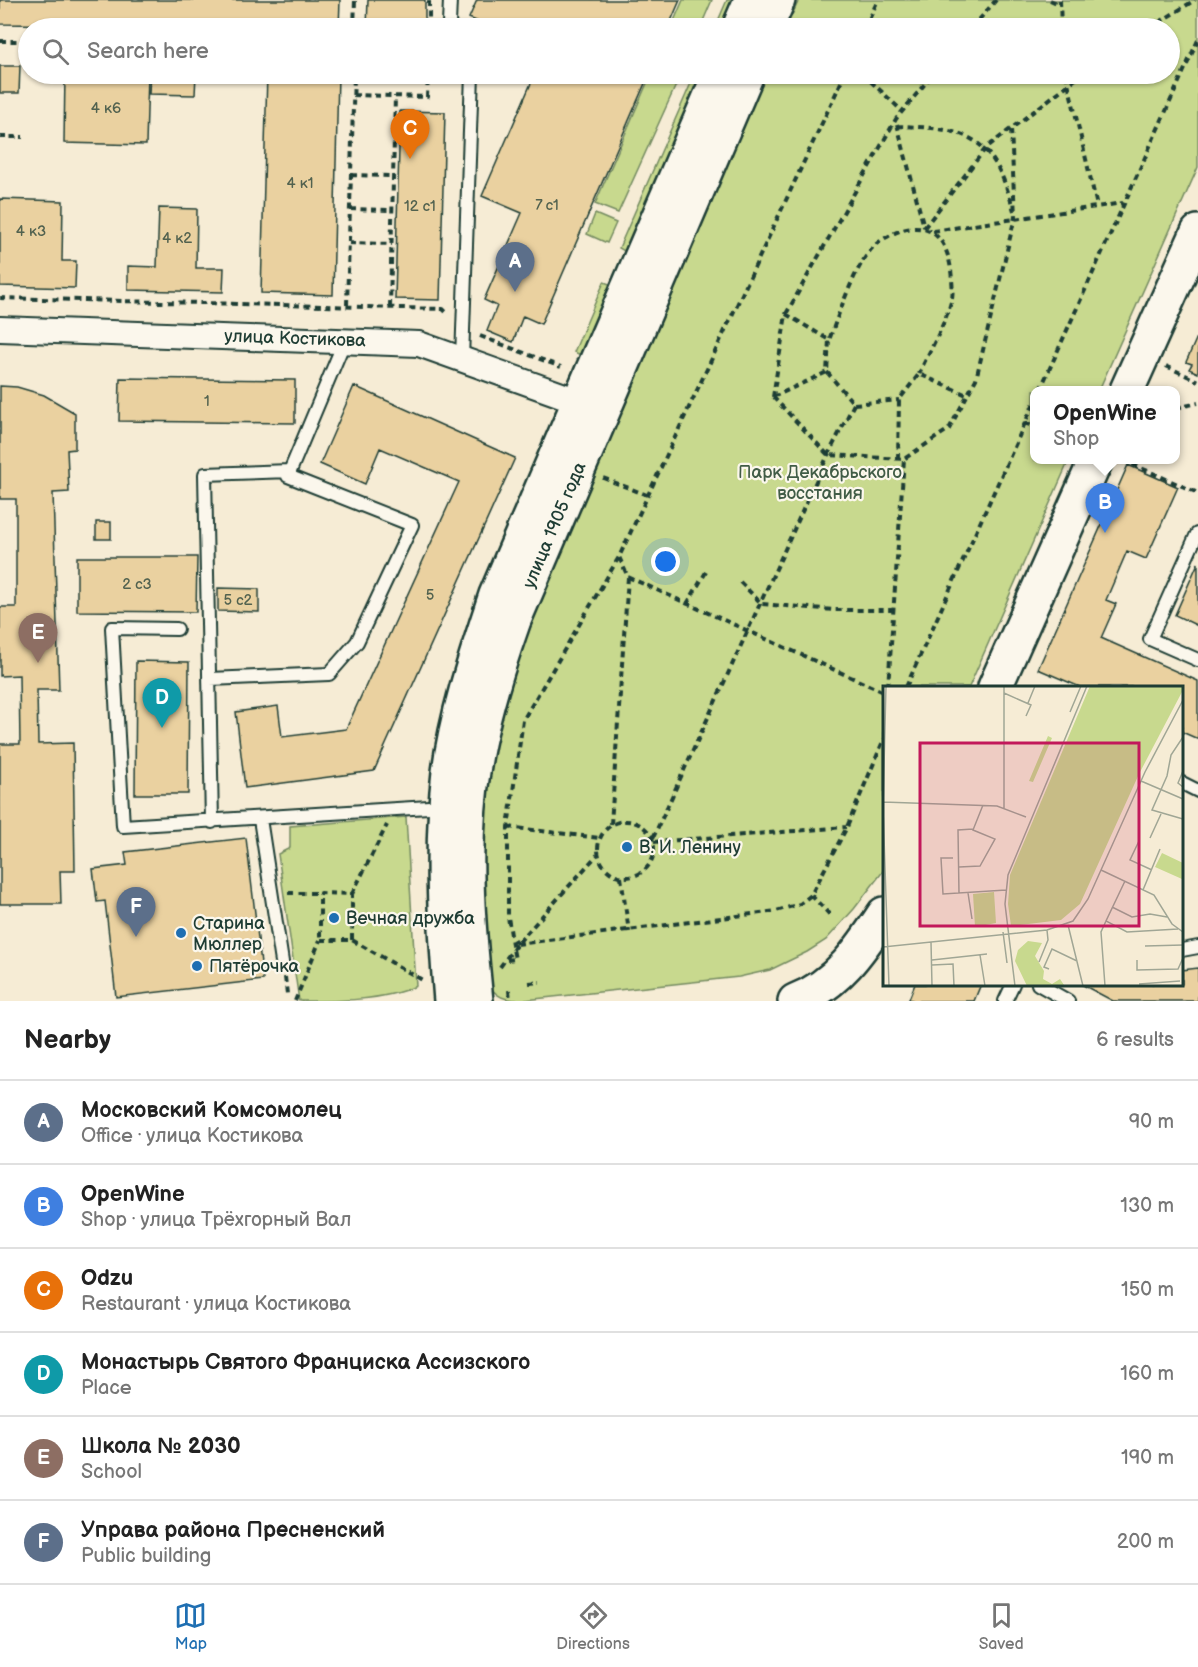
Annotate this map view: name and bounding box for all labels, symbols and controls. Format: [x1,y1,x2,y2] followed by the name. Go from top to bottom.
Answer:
[18,18,1180,84] search box
[39,35,72,68] icon: search
[87,38,209,65] text: Search here
[91,99,121,118] house number: 4 к6
[390,110,430,159] pin: C
[287,174,314,193] house number: 4 к1
[535,196,559,215] house number: 7 с1
[404,197,436,216] house number: 12 с1
[16,222,46,241] house number: 4 к3
[162,229,192,248] house number: 4 к2
[496,242,534,292] pin: A
[224,326,366,351] street label: улица Костикова
[1030,386,1180,464] popup
[204,392,210,411] house number: 1
[1053,400,1157,427] text: OpenWine
[1053,427,1099,451] text: Shop
[518,459,591,591] street label: улица 1905 года
[738,462,902,504] park label: Парк Декабрьского восстания
[1086,484,1124,533] pin: B
[651,547,680,576] your location
[122,575,152,594] house number: 2 с3
[426,586,434,605] house number: 5
[224,591,253,610] house number: 5 с2
[18,614,57,663] pin: E
[142,678,182,728] pin: D
[883,686,1183,986] inset map
[639,837,741,858] place label: В. И. Ленину
[620,840,634,854] marker: В. И. Ленину
[116,888,156,937] pin: F
[346,908,475,929] place label: Вечная дружба
[327,911,341,925] marker: Вечная дружба
[193,913,265,955] place label: Старина Мюллер
[174,926,188,940] marker: Старина Мюллер
[209,956,300,977] place label: Пятёрочка
[190,959,204,973] marker: Пятёрочка
[24,1025,111,1056] text: Nearby
[1096,1028,1174,1052] text: 6 results
[81,1097,342,1124] text: Московский Комсомолец
[37,1110,50,1134] text: A
[1129,1110,1174,1134] text: 90 m
[81,1124,303,1148] text: Office · улица Костикова
[81,1181,185,1208] text: OpenWine
[36,1194,51,1218] text: B
[1120,1194,1174,1218] text: 130 m
[81,1208,351,1232] text: Shop · улица Трёхгорный Вал
[81,1265,133,1292] text: Odzu
[36,1278,51,1302] text: C
[1121,1278,1174,1302] text: 150 m
[81,1292,351,1316] text: Restaurant · улица Костикова
[81,1349,530,1376] text: Монастырь Святого Франциска Ассизского
[37,1362,50,1386] text: D
[1120,1362,1174,1386] text: 160 m
[81,1376,132,1400] text: Place
[81,1433,241,1460] text: Школа № 2030
[37,1446,50,1470] text: E
[1121,1446,1174,1470] text: 190 m
[81,1460,142,1484] text: School
[81,1517,385,1544] text: Управа района Пресненский
[37,1530,50,1554] text: F
[1117,1530,1174,1554] text: 200 m
[81,1544,211,1568] text: Public building
[174,1599,207,1654] tab: Map
[556,1599,630,1654] tab: Directions
[979,1599,1024,1654] tab: Saved

